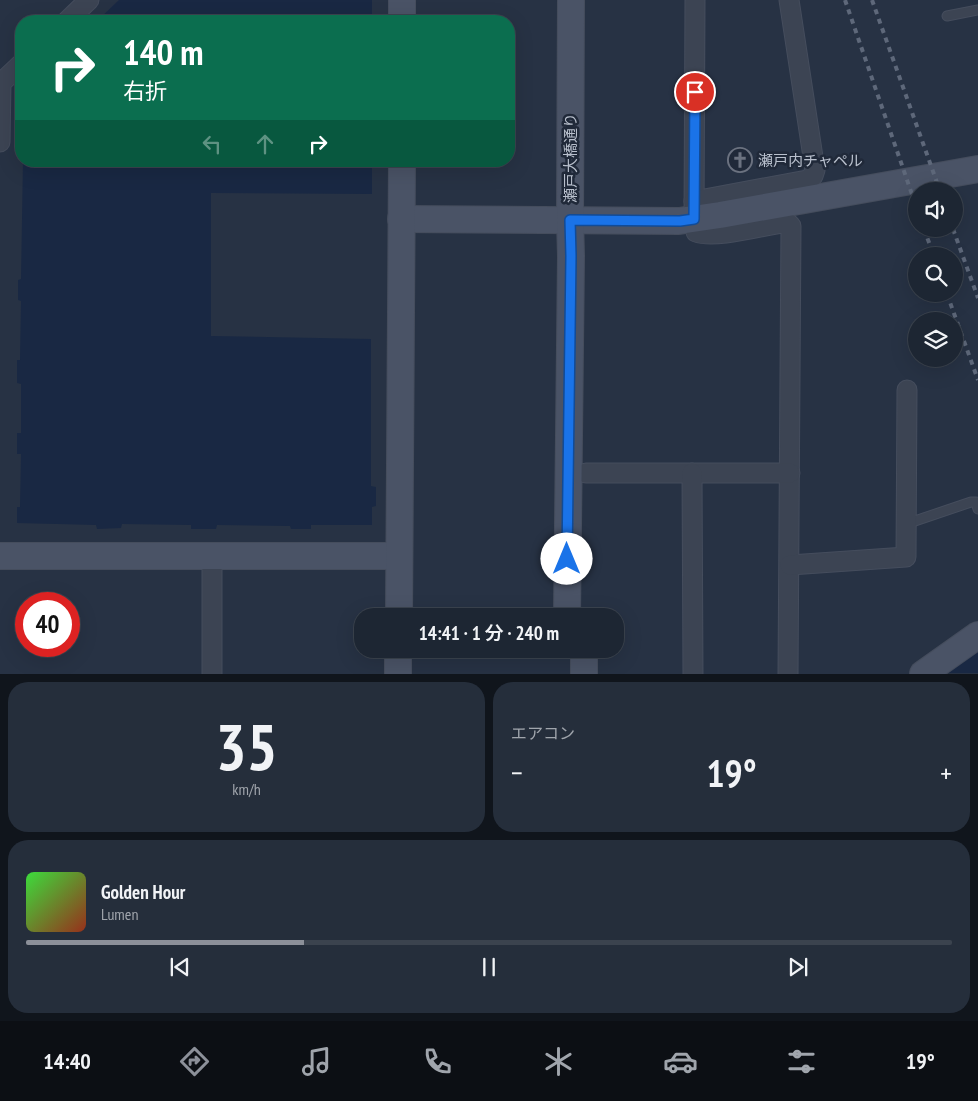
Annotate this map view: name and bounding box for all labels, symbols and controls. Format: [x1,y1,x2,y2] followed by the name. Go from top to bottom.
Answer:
[123,29,204,75] text: 140 m
[40,35,105,100] icon: right
[674,71,716,113] pin
[123,77,167,105] text: 右折
[681,78,709,106] icon: arrive
[561,113,580,203] street label: 瀬戸大橋通り
[198,130,226,158] icon: left
[251,130,279,158] icon: ahead
[304,130,332,158] icon: right
[727,147,753,173] church icon: 瀬戸内チャペル
[758,151,863,170] place label: 瀬戸内チャペル
[908,182,963,367] map controls
[908,182,963,237] button: sound
[908,247,963,302] button: search
[908,312,963,367] button: layers
[540,532,592,584] position arrow
[15,592,80,657] speed limit sign: 40
[419,621,559,645] text: 14:41 · 1 分 · 240 m
[215,704,278,788] text: 35
[511,723,575,743] text: エアコン
[706,748,757,797] text: 19°
[511,754,523,791] text: −
[940,754,952,791] text: +
[232,779,261,799] text: km/h
[101,880,185,904] text: Golden Hour
[101,904,138,924] text: Lumen
[166,953,194,981] icon: previous
[475,953,503,981] icon: pause
[784,953,812,981] icon: next
[177,1044,212,1079] icon: directions
[299,1044,334,1079] icon: music
[420,1044,455,1079] icon: phone
[541,1044,576,1079] icon: climate
[663,1044,698,1079] icon: car
[784,1044,819,1079] icon: filters
[43,1047,91,1075] text: 14:40
[906,1047,935,1075] text: 19°

